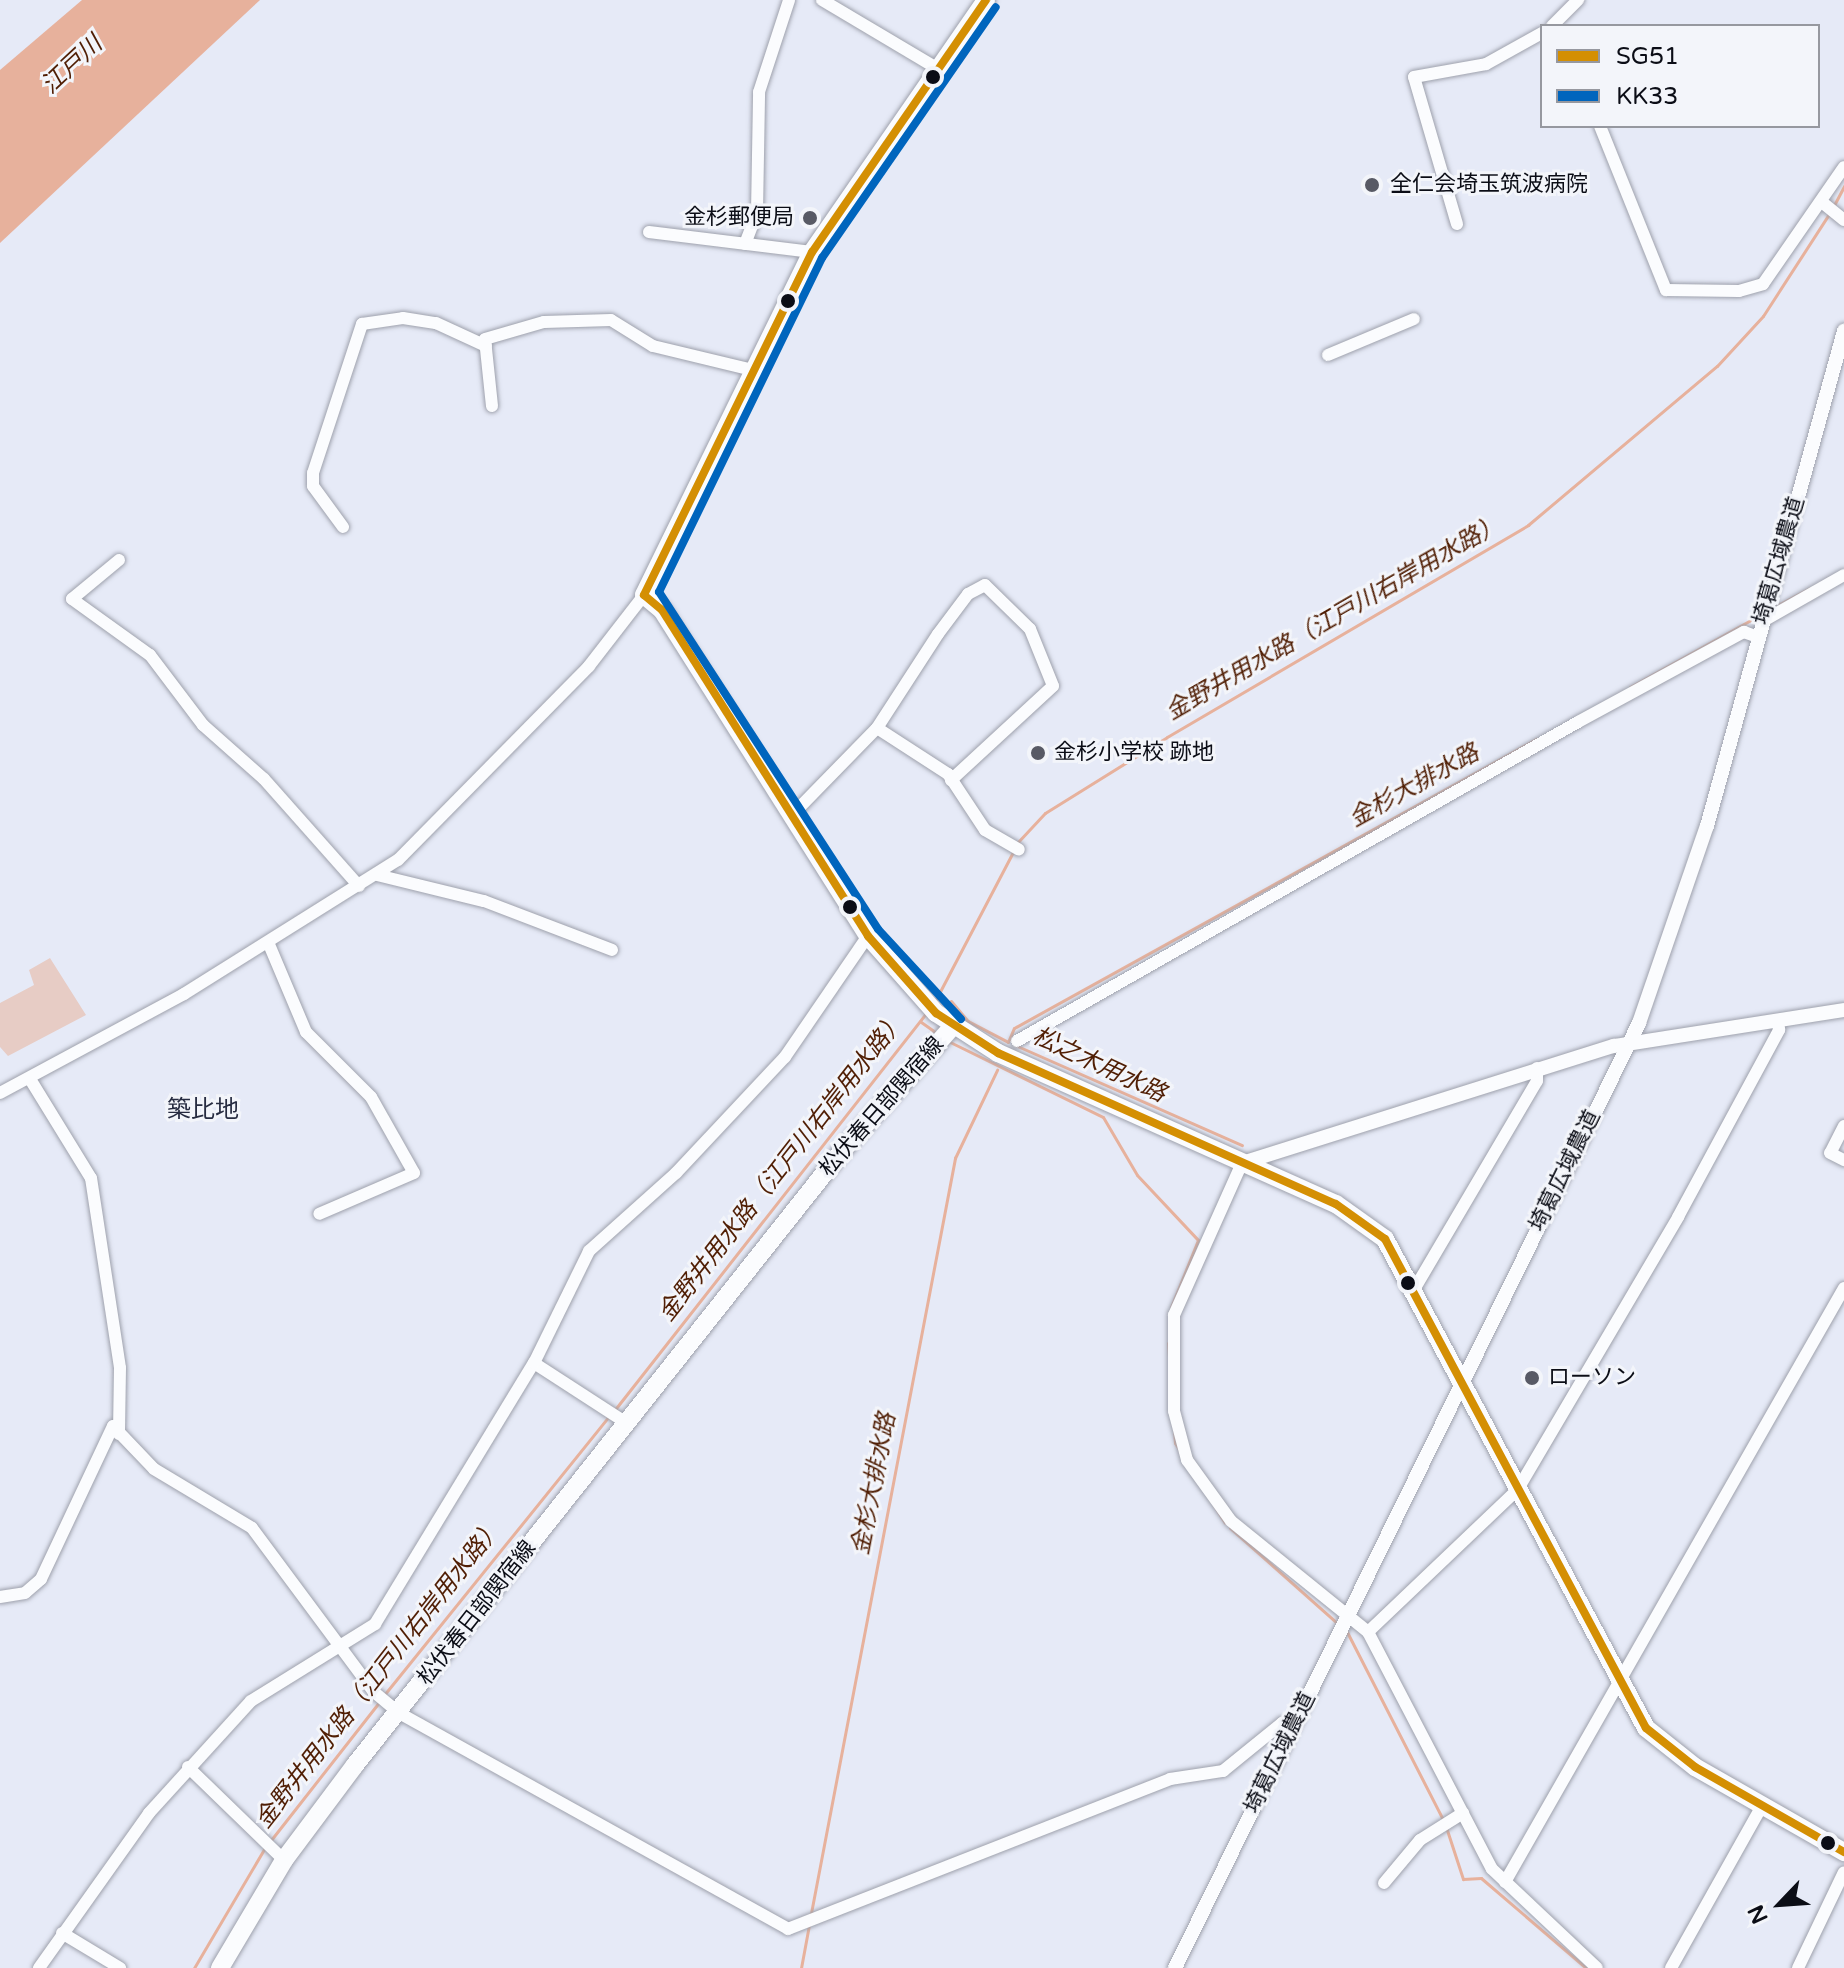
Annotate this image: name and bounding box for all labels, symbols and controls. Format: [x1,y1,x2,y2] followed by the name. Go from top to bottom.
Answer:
[1540,24,1820,128] legend
[36,30,108,100] water label: 江戸川
[1616,42,1679,71] text: SG51
[925,69,941,85] unlabelled marker
[1616,82,1678,111] text: KK33
[1390,172,1588,198] place label: 全仁会埼玉筑波病院
[1361,174,1383,196] marker: 全仁会埼玉筑波病院
[684,205,794,231] place label: 金杉郵便局
[801,209,819,227] marker: 金杉郵便局
[780,293,796,309] unlabelled marker
[1748,494,1810,628] street label: 埼葛広域農道
[1161,510,1507,726] water label: 金野井用水路（江戸川右岸用水路）
[1344,738,1484,834] water label: 金杉大排水路
[1054,740,1214,766] place label: 金杉小学校 跡地
[1029,744,1047,762] marker: 金杉小学校 跡地
[842,899,858,915] unlabelled marker
[652,1007,912,1327] water label: 金野井用水路（江戸川右岸用水路）
[1028,1022,1170,1108] water label: 松之木用水路
[814,1032,950,1182] street label: 松伏春日部関宿線
[167,1096,239,1124] district label: 築比地
[1524,1106,1606,1236] street label: 埼葛広域農道
[1400,1275,1416,1291] unlabelled marker
[1548,1365,1636,1391] place label: ローソン
[1523,1369,1541,1387] marker: ローソン
[846,1411,902,1557] water label: 金杉大排水路
[249,1514,509,1834] water label: 金野井用水路（江戸川右岸用水路）
[412,1536,542,1690] street label: 松伏春日部関宿線
[1239,1688,1321,1818] street label: 埼葛広域農道
[1820,1835,1836,1851] unlabelled marker
[1740,1864,1820,1944] north arrow
[1743,1901,1774,1928] text: N

